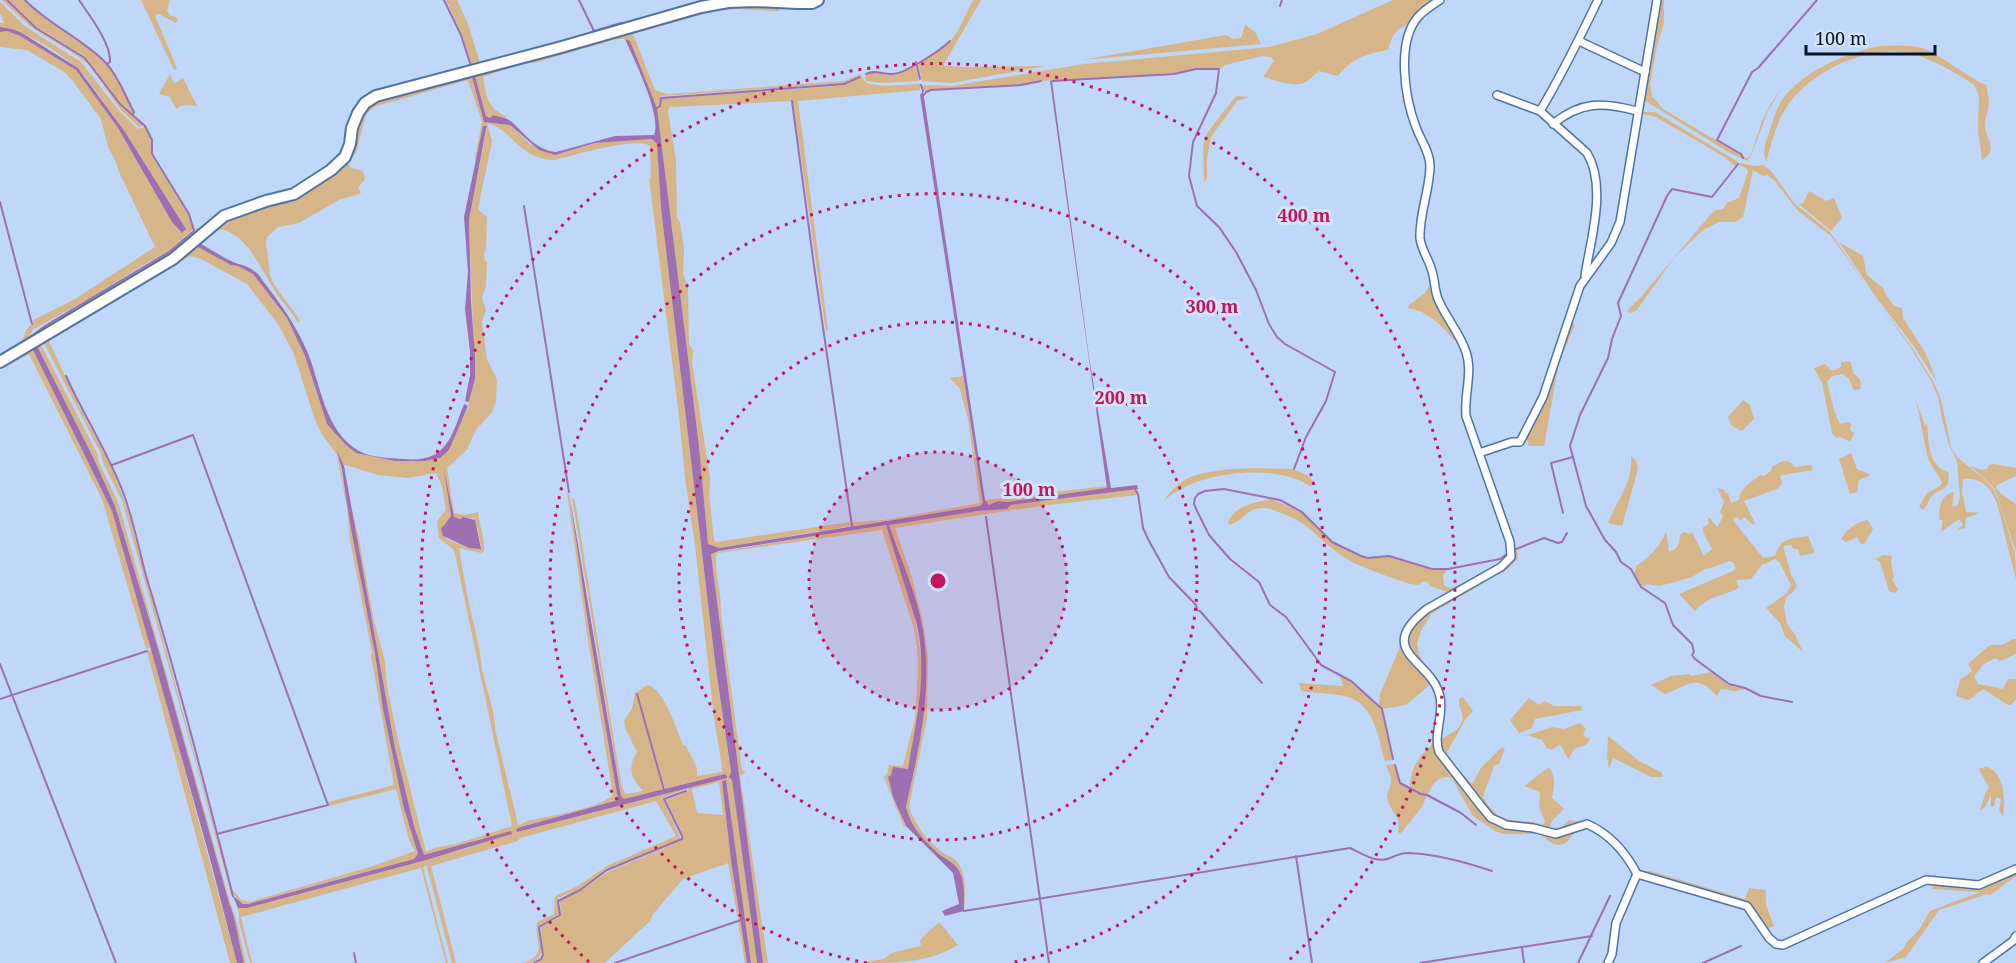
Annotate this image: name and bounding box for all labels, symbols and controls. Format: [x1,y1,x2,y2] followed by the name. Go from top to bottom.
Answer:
[1806,18,1935,56] scale bar
[1815,26,1867,50] text: 100 m
[1278,203,1331,227] text: 400 m
[1186,294,1239,318] text: 300 m
[1095,385,1148,409] text: 200 m
[1003,477,1056,501] text: 100 m
[928,571,948,591] centre of rings

